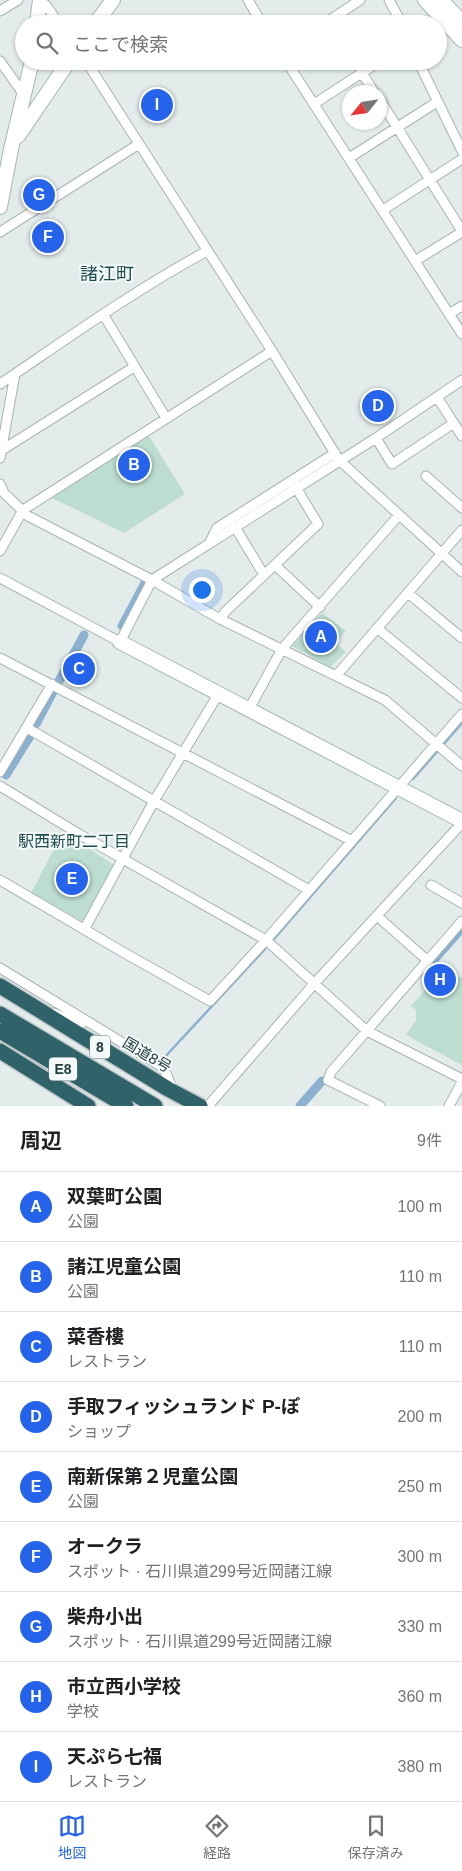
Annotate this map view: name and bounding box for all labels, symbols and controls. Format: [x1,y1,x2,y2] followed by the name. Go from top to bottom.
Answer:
[15,15,447,70] search box
[33,29,61,57] icon: search
[73,34,168,55] text: ここで検索
[342,85,387,130] north arrow
[141,86,173,124] pin: I
[23,176,55,214] pin: G
[32,218,64,256] pin: F
[80,264,134,284] district label: 諸江町
[362,387,394,425] pin: D
[118,446,150,484] pin: B
[189,577,215,603] your location
[305,618,337,656] pin: A
[63,650,95,688] pin: C
[18,833,130,850] district label: 駅西新町二丁目
[56,860,88,898] pin: E
[424,961,456,999] pin: H
[120,1034,174,1076] street label: 国道8号
[90,1036,110,1058] road number: 8
[49,1058,77,1080] road number: E8
[20,1129,62,1152] text: 周辺
[417,1132,442,1149] text: 9件
[67,1186,162,1207] text: 双葉町公園
[30,1198,42,1215] text: A
[398,1198,442,1215] text: 100 m
[67,1213,99,1230] text: 公園
[67,1256,181,1277] text: 諸江児童公園
[30,1268,42,1285] text: B
[399,1268,442,1285] text: 110 m
[67,1283,99,1300] text: 公園
[67,1326,124,1347] text: 菜香樓
[30,1338,42,1355] text: C
[399,1338,442,1355] text: 110 m
[67,1353,147,1370] text: レストラン
[67,1396,300,1417] text: 手取フィッシュランド P-ぽ
[30,1408,42,1425] text: D
[398,1408,442,1425] text: 200 m
[67,1423,131,1440] text: ショップ
[67,1466,238,1487] text: 南新保第２児童公園
[31,1478,41,1495] text: E
[398,1478,442,1495] text: 250 m
[67,1493,99,1510] text: 公園
[67,1536,143,1557] text: オークラ
[31,1548,41,1565] text: F
[398,1548,442,1565] text: 300 m
[67,1563,332,1580] text: スポット · 石川県道299号近岡諸江線
[67,1606,143,1627] text: 柴舟小出
[30,1618,42,1635] text: G
[398,1618,442,1635] text: 330 m
[67,1633,332,1650] text: スポット · 石川県道299号近岡諸江線
[67,1676,181,1697] text: 市立西小学校
[30,1688,42,1705] text: H
[398,1688,442,1705] text: 360 m
[67,1703,99,1720] text: 学校
[67,1746,162,1767] text: 天ぷら七福
[34,1758,38,1775] text: I
[398,1758,442,1775] text: 380 m
[67,1773,147,1790] text: レストラン
[58,1812,86,1862] tab: 地図
[203,1812,231,1862] tab: 経路
[348,1812,404,1862] tab: 保存済み

